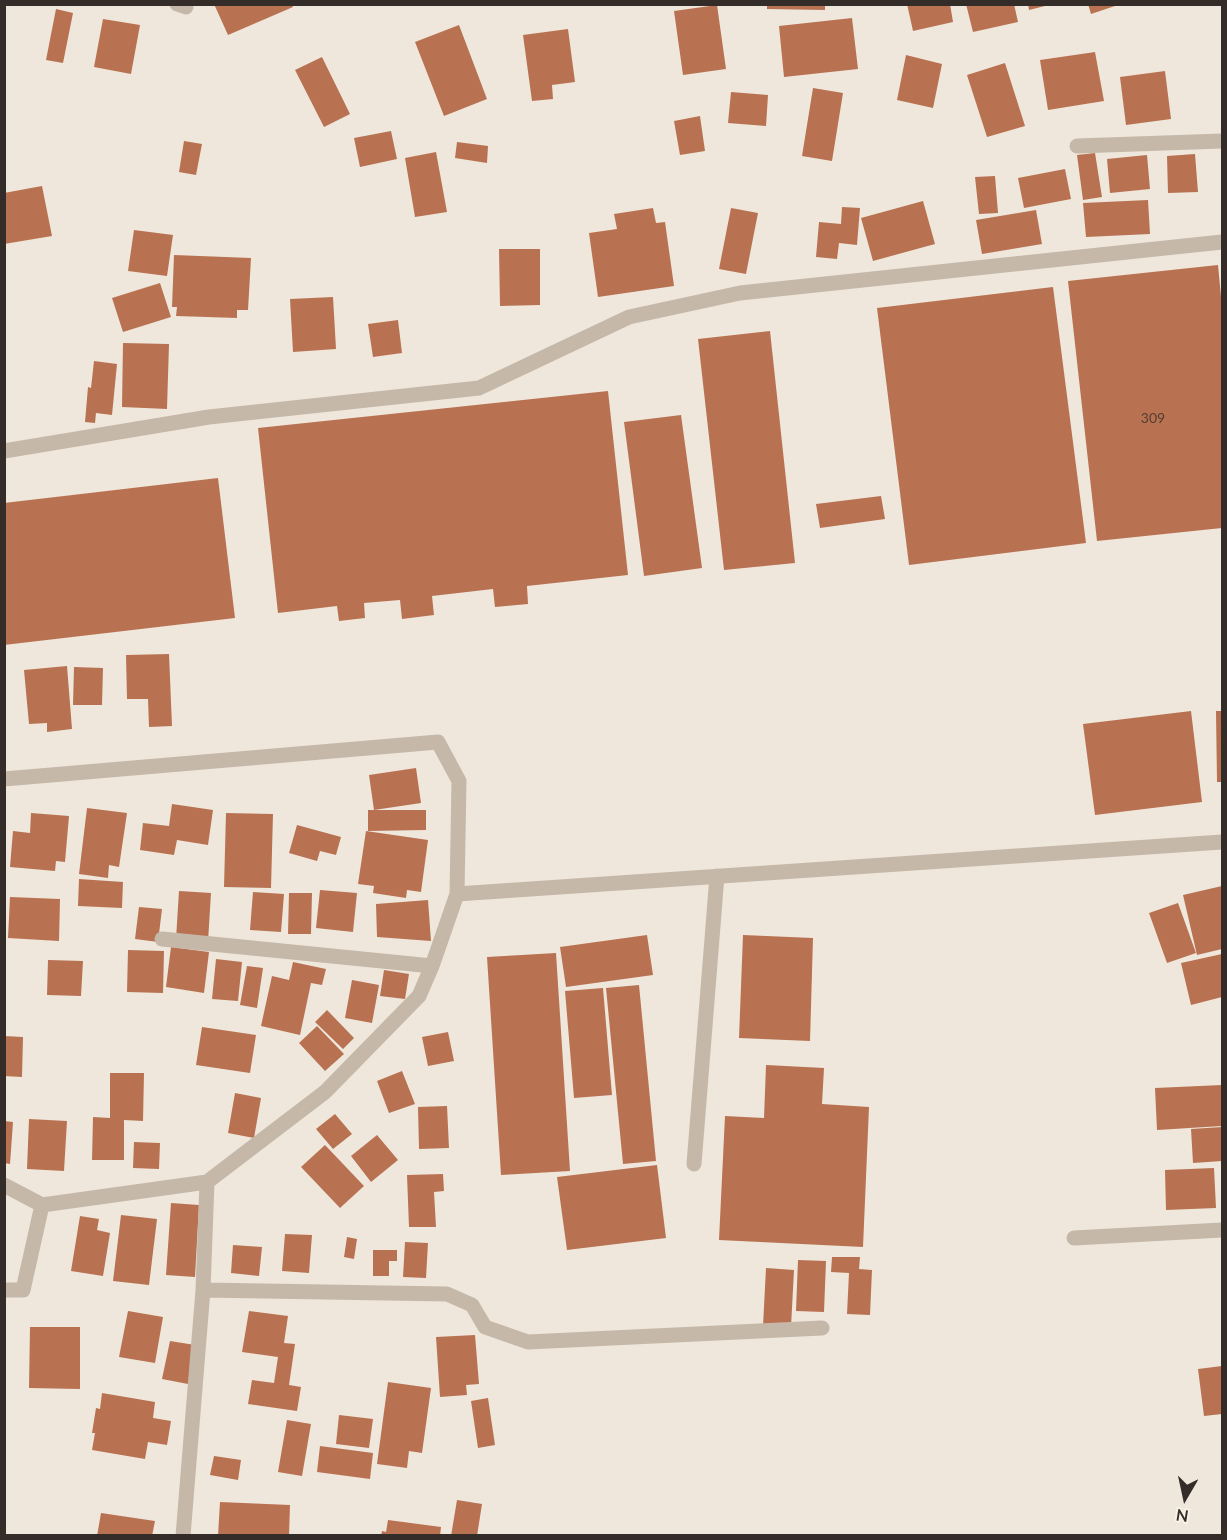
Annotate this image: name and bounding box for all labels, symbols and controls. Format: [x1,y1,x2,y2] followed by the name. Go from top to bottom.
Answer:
[1141,410,1165,426] house number: 309
[1155,1468,1215,1528] north arrow
[1175,1506,1190,1527] text: N

